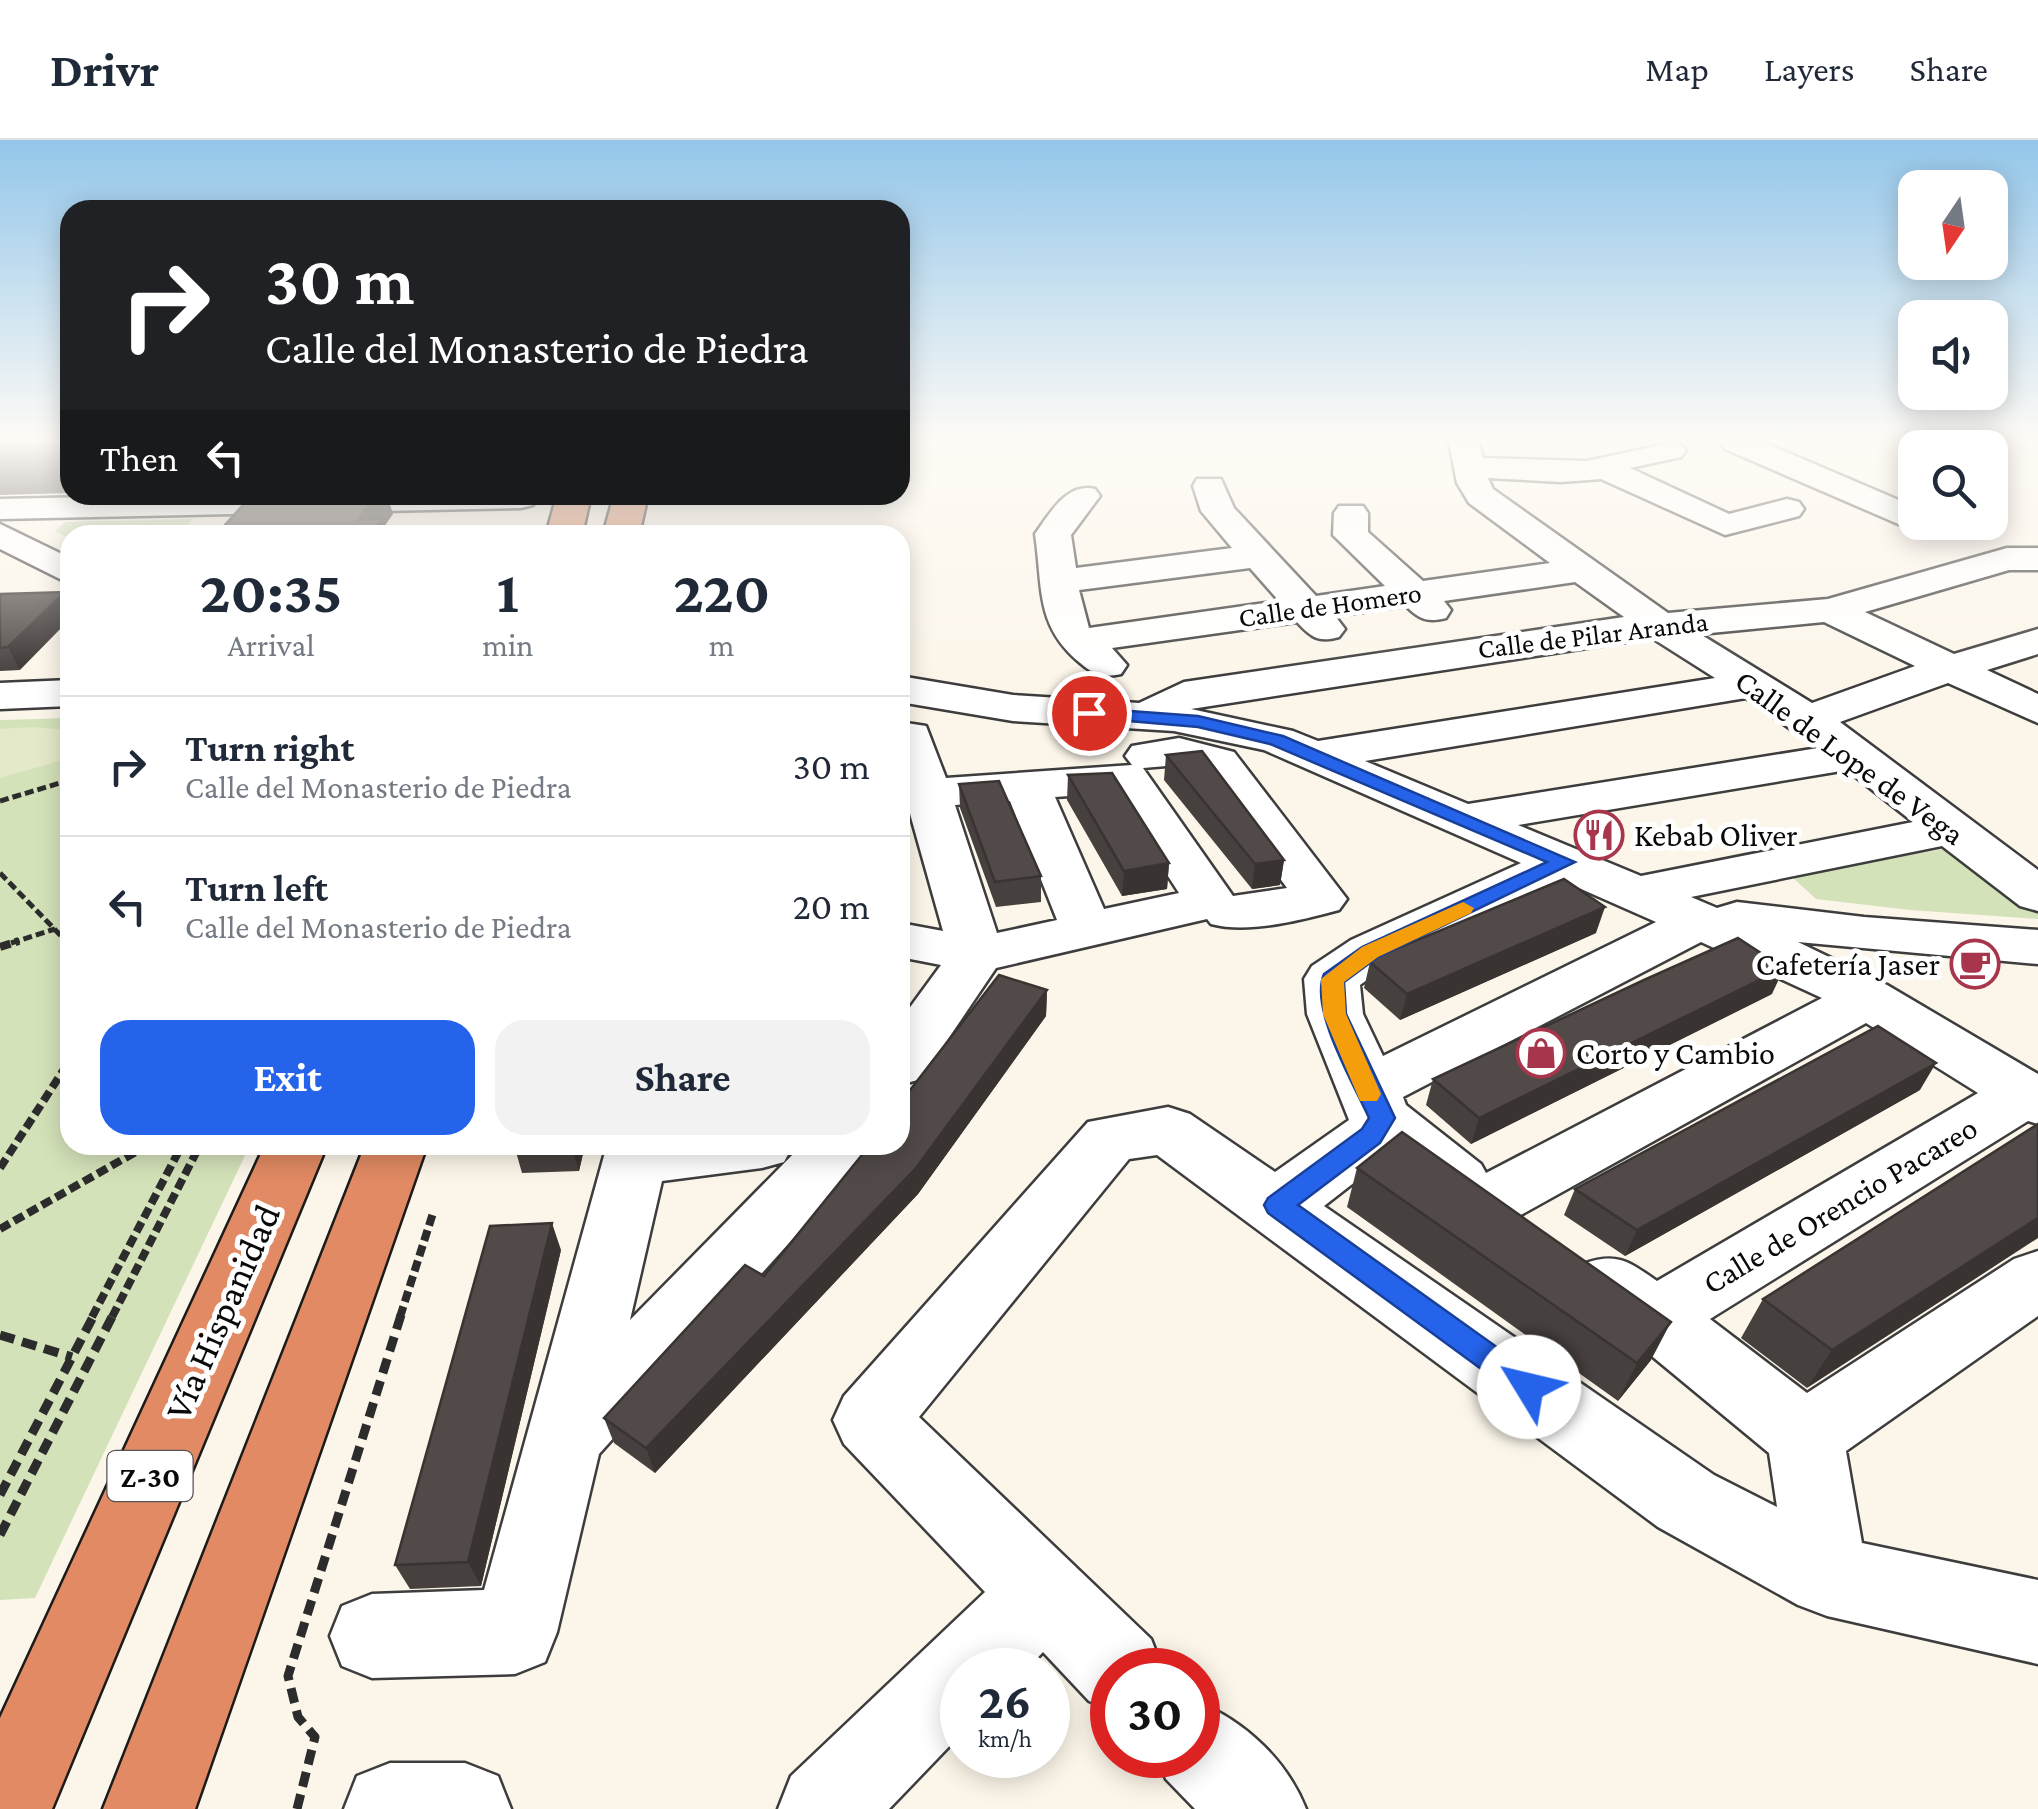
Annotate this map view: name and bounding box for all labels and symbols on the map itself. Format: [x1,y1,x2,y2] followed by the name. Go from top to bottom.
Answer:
[1898,170,2008,280] north arrow
[1237,577,1423,633] street label: Calle de Homero
[1476,605,1710,665] street label: Calle de Pilar Aranda
[1729,662,1972,852] street label: Calle de Lope de Vega
[1047,671,1132,756] pin
[1573,809,1625,861] restaurant icon: Kebab Oliver
[1634,817,1798,853] place label: Kebab Oliver
[1949,938,2001,990] cafe icon: Cafetería Jaser
[1756,946,1940,982] place label: Cafetería Jaser
[1515,1027,1567,1079] shop icon: Corto y Cambio
[1576,1035,1775,1071] place label: Corto y Cambio
[1696,1109,1984,1301] street label: Calle de Orencio Pacareo
[156,1198,288,1426] street label: Vía Hispanidad
[1477,1335,1581,1439] position arrow
[108,1451,192,1501] road number: Z-30
[1090,1648,1220,1778] speed limit sign: 30

